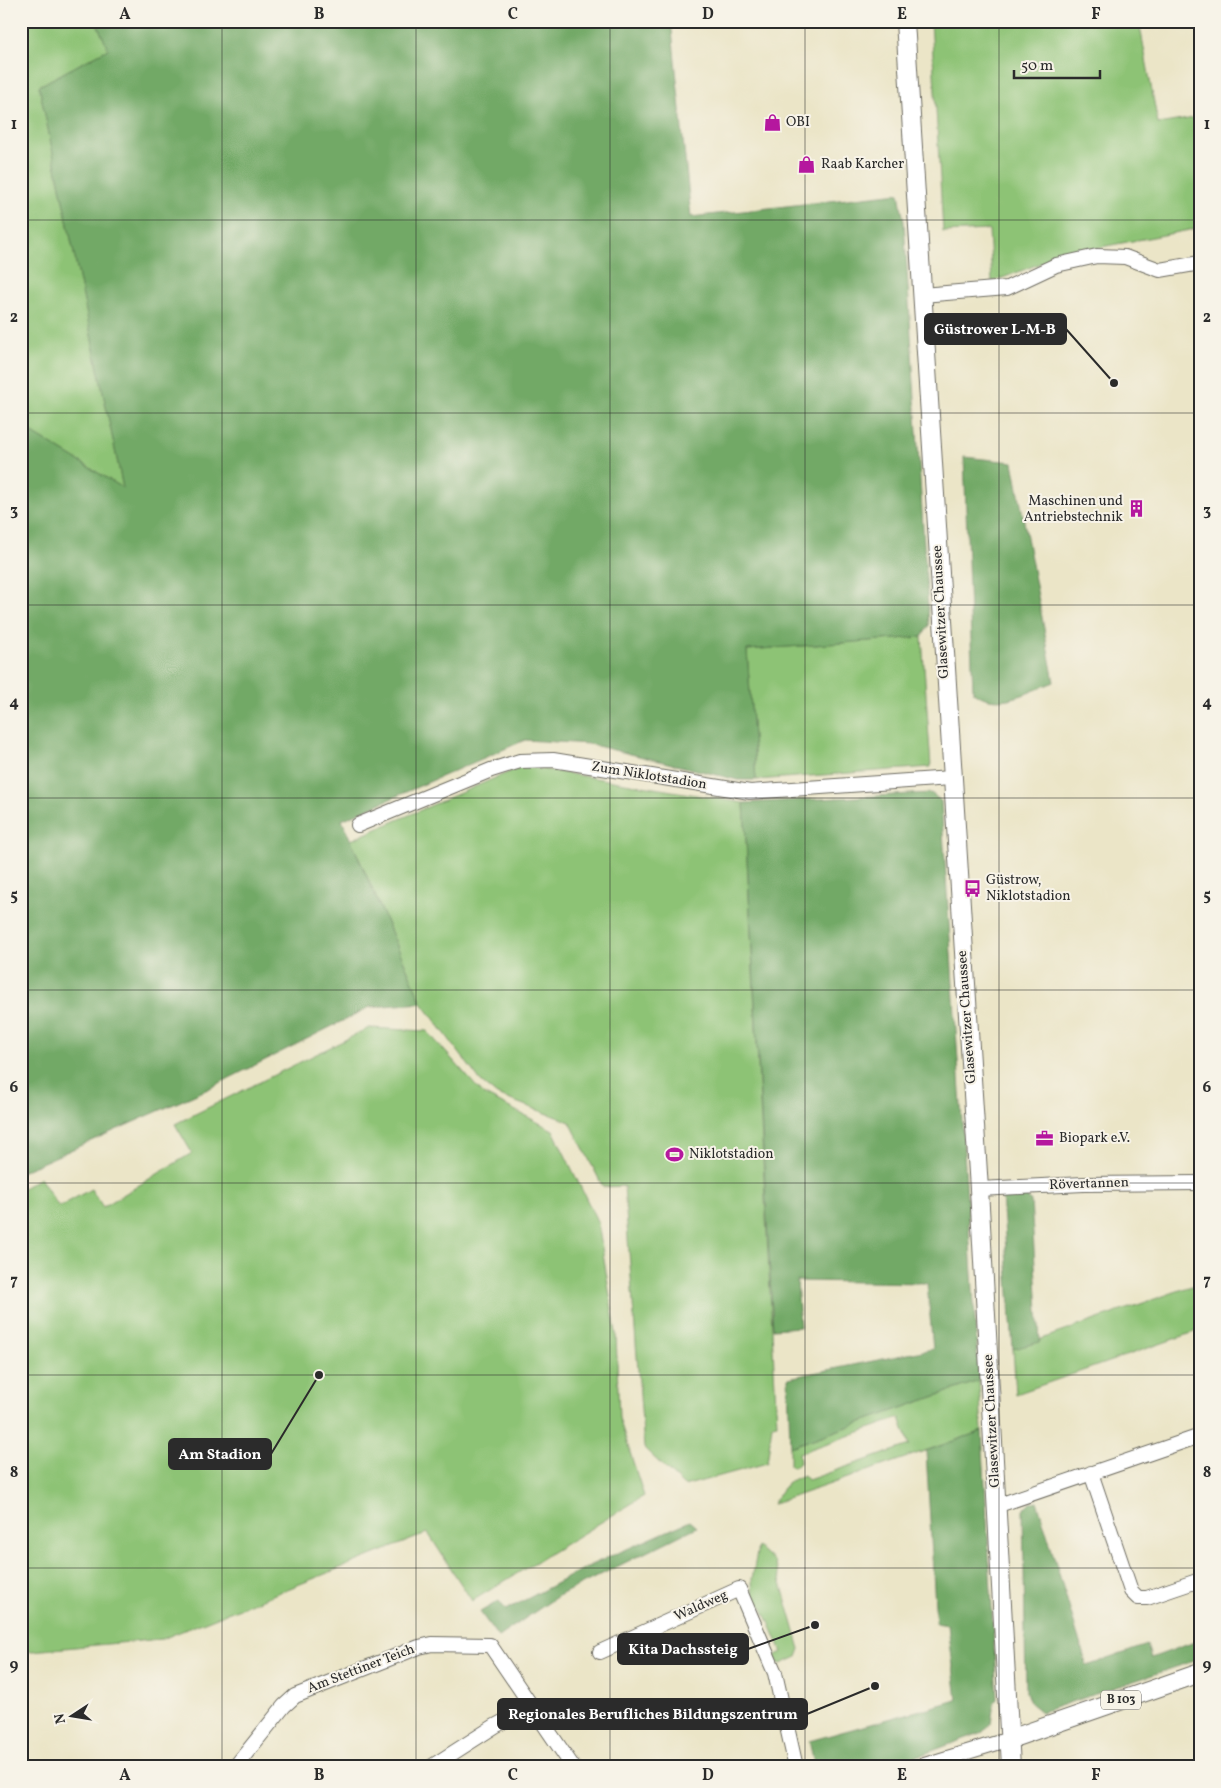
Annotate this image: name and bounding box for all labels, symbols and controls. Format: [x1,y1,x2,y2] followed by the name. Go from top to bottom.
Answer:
[119,4,131,26] text: A
[314,4,325,26] text: B
[508,4,518,26] text: C
[702,4,714,26] text: D
[897,4,907,26] text: E
[1091,4,1101,26] text: F
[1014,48,1100,80] scale bar
[1021,56,1053,77] text: 50 m
[762,112,782,132] shop icon: OBI
[786,113,810,132] place label: OBI
[11,114,17,136] text: 1
[1204,114,1210,136] text: 1
[797,154,817,174] shop icon: Raab Karcher
[821,155,904,174] place label: Raab Karcher
[10,307,18,329] text: 2
[1203,307,1211,329] text: 2
[925,314,1066,344] callout: Güstrower L-M-B
[934,320,1056,341] text: Güstrower L-M-B
[1024,492,1123,527] place label: Maschinen und Antriebstechnik
[1127,499,1147,519] building icon: Maschinen und Antriebstechnik
[10,500,18,522] text: 3
[1203,500,1211,522] text: 3
[928,544,954,679] street label: Glasewitzer Chaussee
[9,692,19,714] text: 4
[1202,692,1212,714] text: 4
[590,758,708,794] street label: Zum Niklotstadion
[986,871,1071,906] place label: Güstrow, Niklotstadion
[962,878,982,898] bus stop icon: Güstrow, Niklotstadion
[10,885,18,907] text: 5
[1203,885,1211,907] text: 5
[953,949,981,1084] street label: Glasewitzer Chaussee
[10,1077,19,1099] text: 6
[1203,1077,1212,1099] text: 6
[1035,1128,1055,1148] office icon: Biopark e.V.
[1059,1129,1130,1148] place label: Biopark e.V.
[665,1144,685,1164] sports icon: Niklotstadion
[689,1145,774,1164] place label: Niklotstadion
[1049,1173,1129,1195] street label: Rövertannen
[10,1270,18,1292] text: 7
[1203,1270,1211,1292] text: 7
[979,1353,1005,1488] street label: Glasewitzer Chaussee
[169,1439,271,1469] callout: Am Stadion
[179,1445,262,1466] text: Am Stadion
[10,1462,18,1484] text: 8
[1203,1462,1211,1484] text: 8
[671,1586,731,1626] street label: Waldweg
[618,1634,748,1664] callout: Kita Dachssteig
[305,1640,417,1698] street label: Am Stettiner Teich
[628,1640,738,1661] text: Kita Dachssteig
[10,1655,19,1677] text: 9
[1203,1655,1212,1677] text: 9
[48,1690,98,1740] north arrow
[1101,1690,1141,1710] road number: B 103
[498,1699,807,1729] callout: Regionales Berufliches Bildungszentrum
[508,1705,798,1726] text: Regionales Berufliches Bildungszentrum
[50,1711,71,1725] text: N
[119,1765,131,1787] text: A
[314,1765,325,1787] text: B
[508,1765,518,1787] text: C
[702,1765,714,1787] text: D
[897,1765,907,1787] text: E
[1091,1765,1101,1787] text: F

